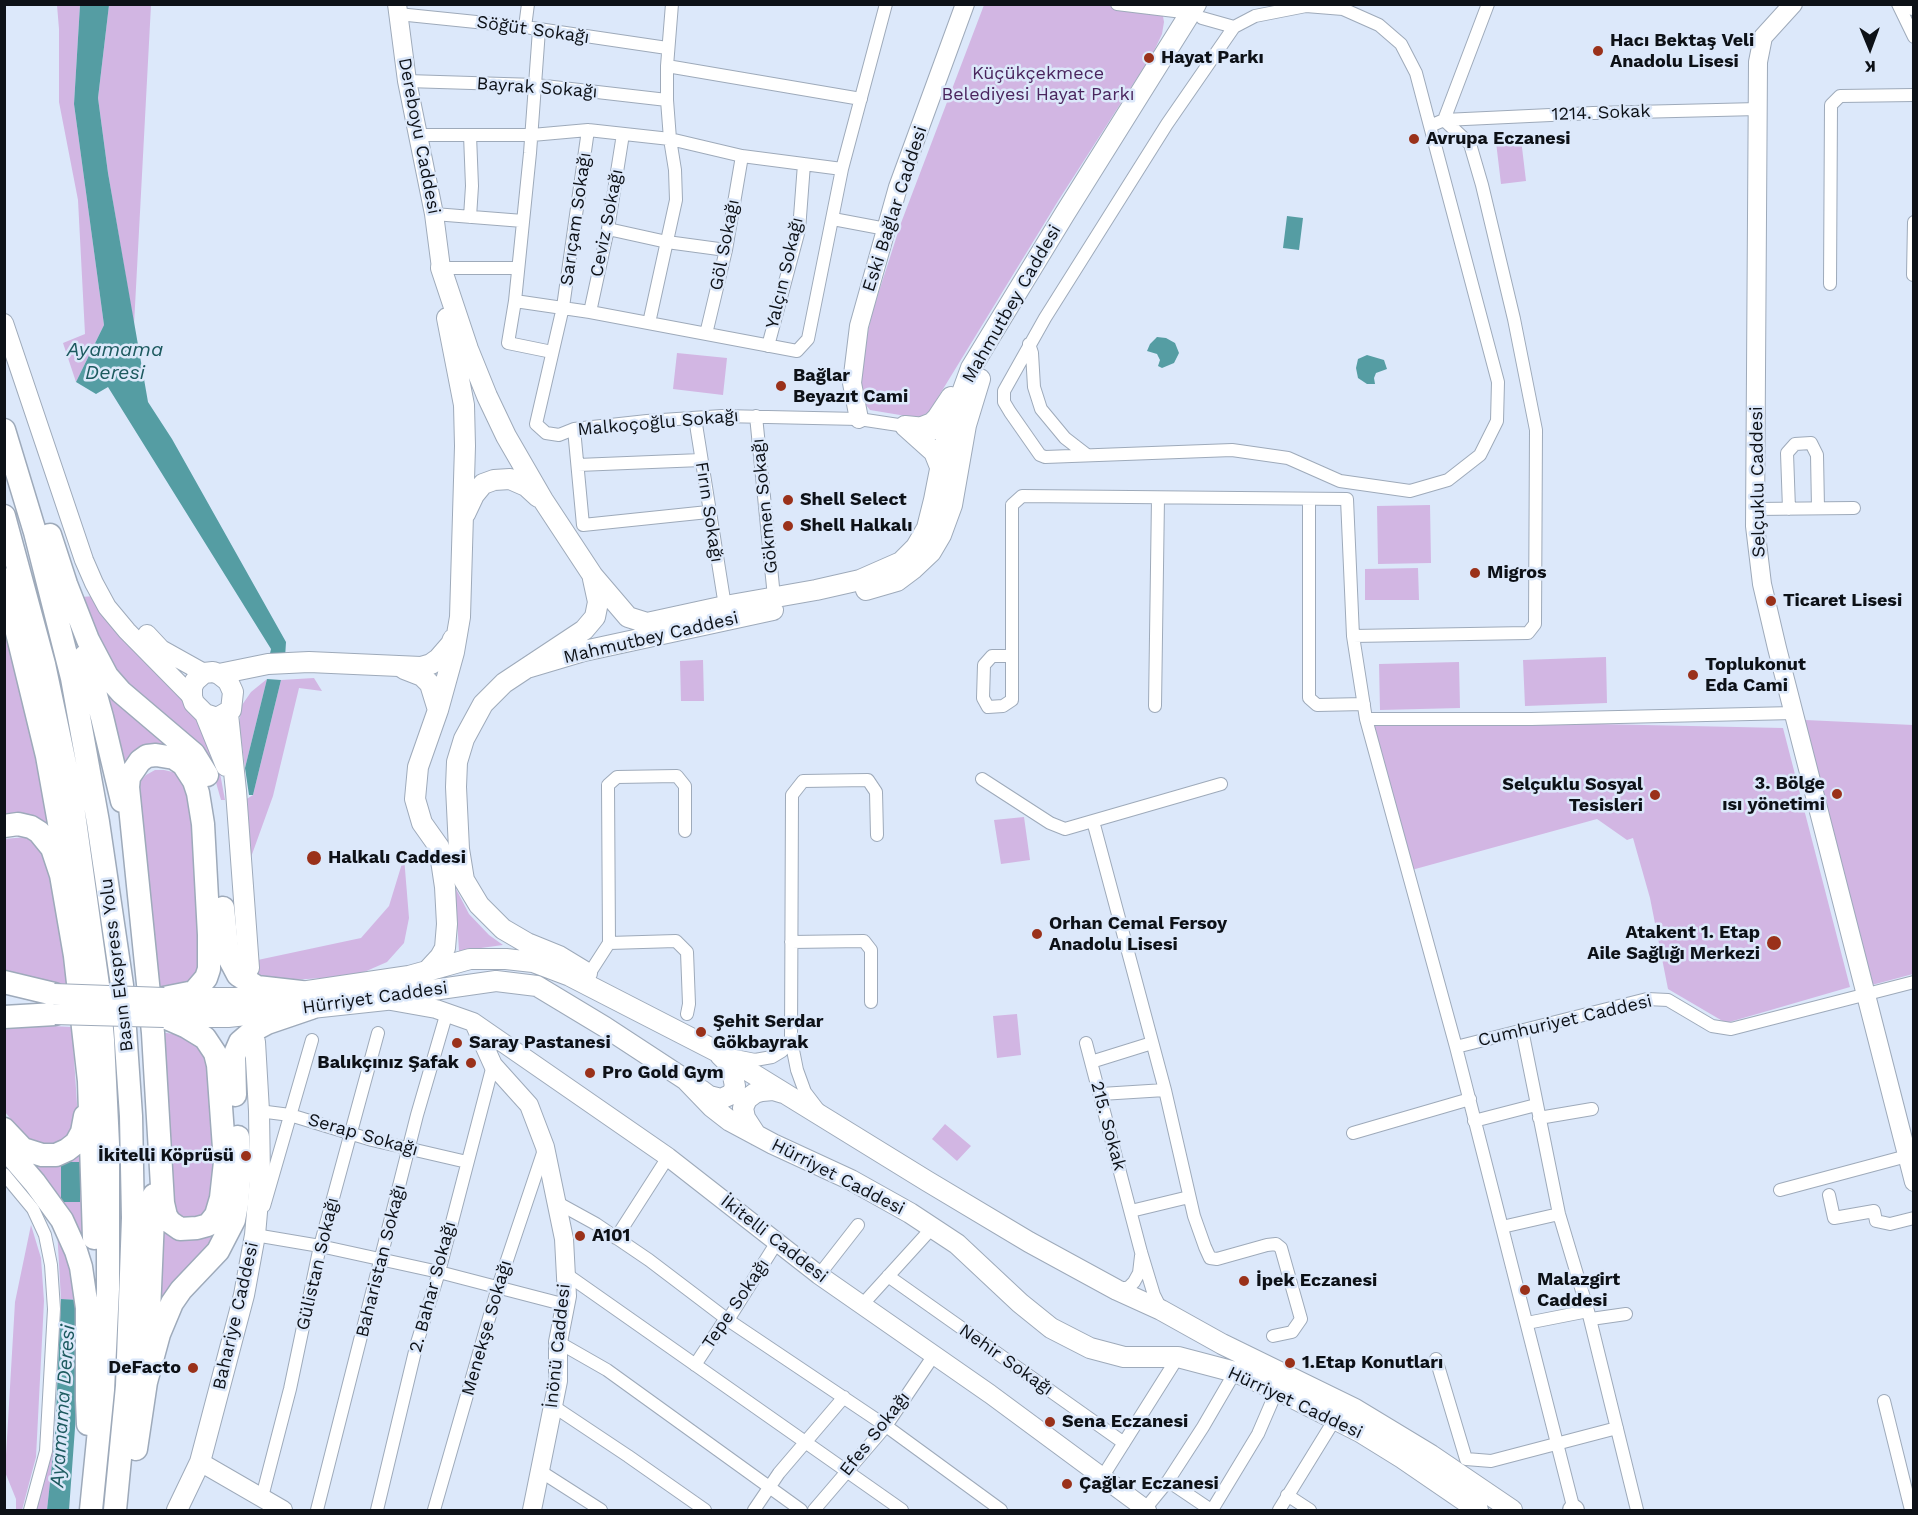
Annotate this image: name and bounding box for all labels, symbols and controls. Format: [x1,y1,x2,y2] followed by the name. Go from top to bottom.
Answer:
[475,11,591,49] street label: Söğüt Sokağı
[1840,18,1900,78] north arrow
[1610,30,1754,72] place label: Hacı Bektaş Veli Anadolu Lisesi
[1591,44,1605,58] marker: Hacı Bektaş Veli Anadolu Lisesi
[1161,47,1264,69] place label: Hayat Parkı
[1142,51,1156,65] marker: Hayat Parkı
[393,56,445,216] street label: Dereboyu Caddesi
[1865,57,1876,76] text: K
[941,63,1135,106] park label: Küçükçekmece Belediyesi Hayat Parkı
[476,73,598,103] street label: Bayrak Sokağı
[1551,100,1651,126] street label: 1214. Sokak
[858,124,932,294] street label: Eski Bağlar Caddesi
[1426,128,1571,150] place label: Avrupa Eczanesi
[1407,132,1421,146] marker: Avrupa Eczanesi
[556,151,596,287] street label: Sarıçam Sokağı
[586,167,628,279] street label: Ceviz Sokağı
[706,198,744,292] street label: Göl Sokağı
[762,215,808,331] street label: Yalçın Sokağı
[958,221,1066,387] street label: Mahmutbey Caddesi
[67,338,163,385] water label: Ayamama Deresi
[793,365,908,407] place label: Bağlar Beyazıt Cami
[774,379,788,393] marker: Bağlar Beyazıt Cami
[576,405,740,441] street label: Malkoçoğlu Sokağı
[1746,406,1770,558] street label: Selçuklu Caddesi
[747,437,783,575] street label: Gökmen Sokağı
[690,460,728,564] street label: Fırın Sokağı
[800,489,907,511] place label: Shell Select
[781,493,795,507] marker: Shell Select
[800,515,912,537] place label: Shell Halkalı
[781,519,795,533] marker: Shell Halkalı
[1487,562,1547,584] place label: Migros
[1468,566,1482,580] marker: Migros
[1783,590,1902,612] place label: Ticaret Lisesi
[1764,594,1778,608] marker: Ticaret Lisesi
[561,607,741,669] street label: Mahmutbey Caddesi
[1705,654,1806,696] place label: Toplukonut Eda Cami
[1686,668,1700,682] marker: Toplukonut Eda Cami
[1722,773,1825,816] place label: 3. Bölge ısı yönetimi
[1502,774,1643,816] place label: Selçuklu Sosyal Tesisleri
[1830,787,1844,801] marker: 3. Bölge ısı yönetimi
[1648,788,1662,802] marker: Selçuklu Sosyal Tesisleri
[328,847,466,869] place label: Halkalı Caddesi
[305,849,323,867] marker: Halkalı Caddesi
[96,877,138,1053] street label: Basın Ekspress Yolu
[1049,913,1227,956] place label: Orhan Cemal Fersoy Anadolu Lisesi
[1587,922,1760,964] place label: Atakent 1. Etap Aile Sağlığı Merkezi
[1030,927,1044,941] marker: Orhan Cemal Fersoy Anadolu Lisesi
[1765,934,1783,952] marker: Atakent 1. Etap Aile Sağlığı Merkezi
[301,977,449,1019] street label: Hürriyet Caddesi
[1476,990,1654,1052] street label: Cumhuriyet Caddesi
[713,1011,824,1054] place label: Şehit Serdar Gökbayrak
[694,1025,708,1039] marker: Şehit Serdar Gökbayrak
[469,1032,611,1054] place label: Saray Pastanesi
[450,1036,464,1050] marker: Saray Pastanesi
[317,1052,459,1074] place label: Balıkçınız Şafak
[464,1056,478,1070] marker: Balıkçınız Şafak
[602,1062,724,1084] place label: Pro Gold Gym
[583,1066,597,1080] marker: Pro Gold Gym
[1086,1079,1130,1173] street label: 215. Sokak
[305,1109,421,1161] street label: Serap Sokağı
[768,1134,908,1220] street label: Hürriyet Caddesi
[98,1145,234,1167] place label: İkitelli Köprüsü
[239,1149,253,1163] marker: İkitelli Köprüsü
[352,1182,410,1340] street label: Baharistan Sokağı
[716,1191,832,1287] street label: İkitelli Caddesi
[292,1195,344,1333] street label: Gülistan Sokağı
[405,1219,461,1355] street label: 2. Bahar Sokağı
[592,1225,630,1247] place label: A101
[573,1229,587,1243] marker: A101
[208,1240,264,1392] street label: Bahariye Caddesi
[698,1255,774,1353] street label: Tepe Sokağı
[457,1258,517,1398] street label: Menekşe Sokağı
[1537,1269,1620,1312] place label: Malazgirt Caddesi
[1256,1270,1377,1292] place label: İpek Eczanesi
[1237,1274,1251,1288] marker: İpek Eczanesi
[541,1283,575,1409] street label: İnönü Caddesi
[1518,1283,1532,1297] marker: Malazgirt Caddesi
[955,1320,1057,1400] street label: Nehir Sokağı
[45,1324,81,1488] water label: Ayamama Deresi
[1302,1352,1443,1374] place label: 1.Etap Konutları
[1283,1356,1297,1370] marker: 1.Etap Konutları
[108,1357,181,1379] place label: DeFacto
[186,1361,200,1375] marker: DeFacto
[1224,1362,1366,1444] street label: Hürriyet Caddesi
[835,1388,915,1480] street label: Efes Sokağı
[1062,1411,1188,1433] place label: Sena Eczanesi
[1043,1415,1057,1429] marker: Sena Eczanesi
[1079,1473,1219,1495] place label: Çağlar Eczanesi
[1060,1477,1074,1491] marker: Çağlar Eczanesi

